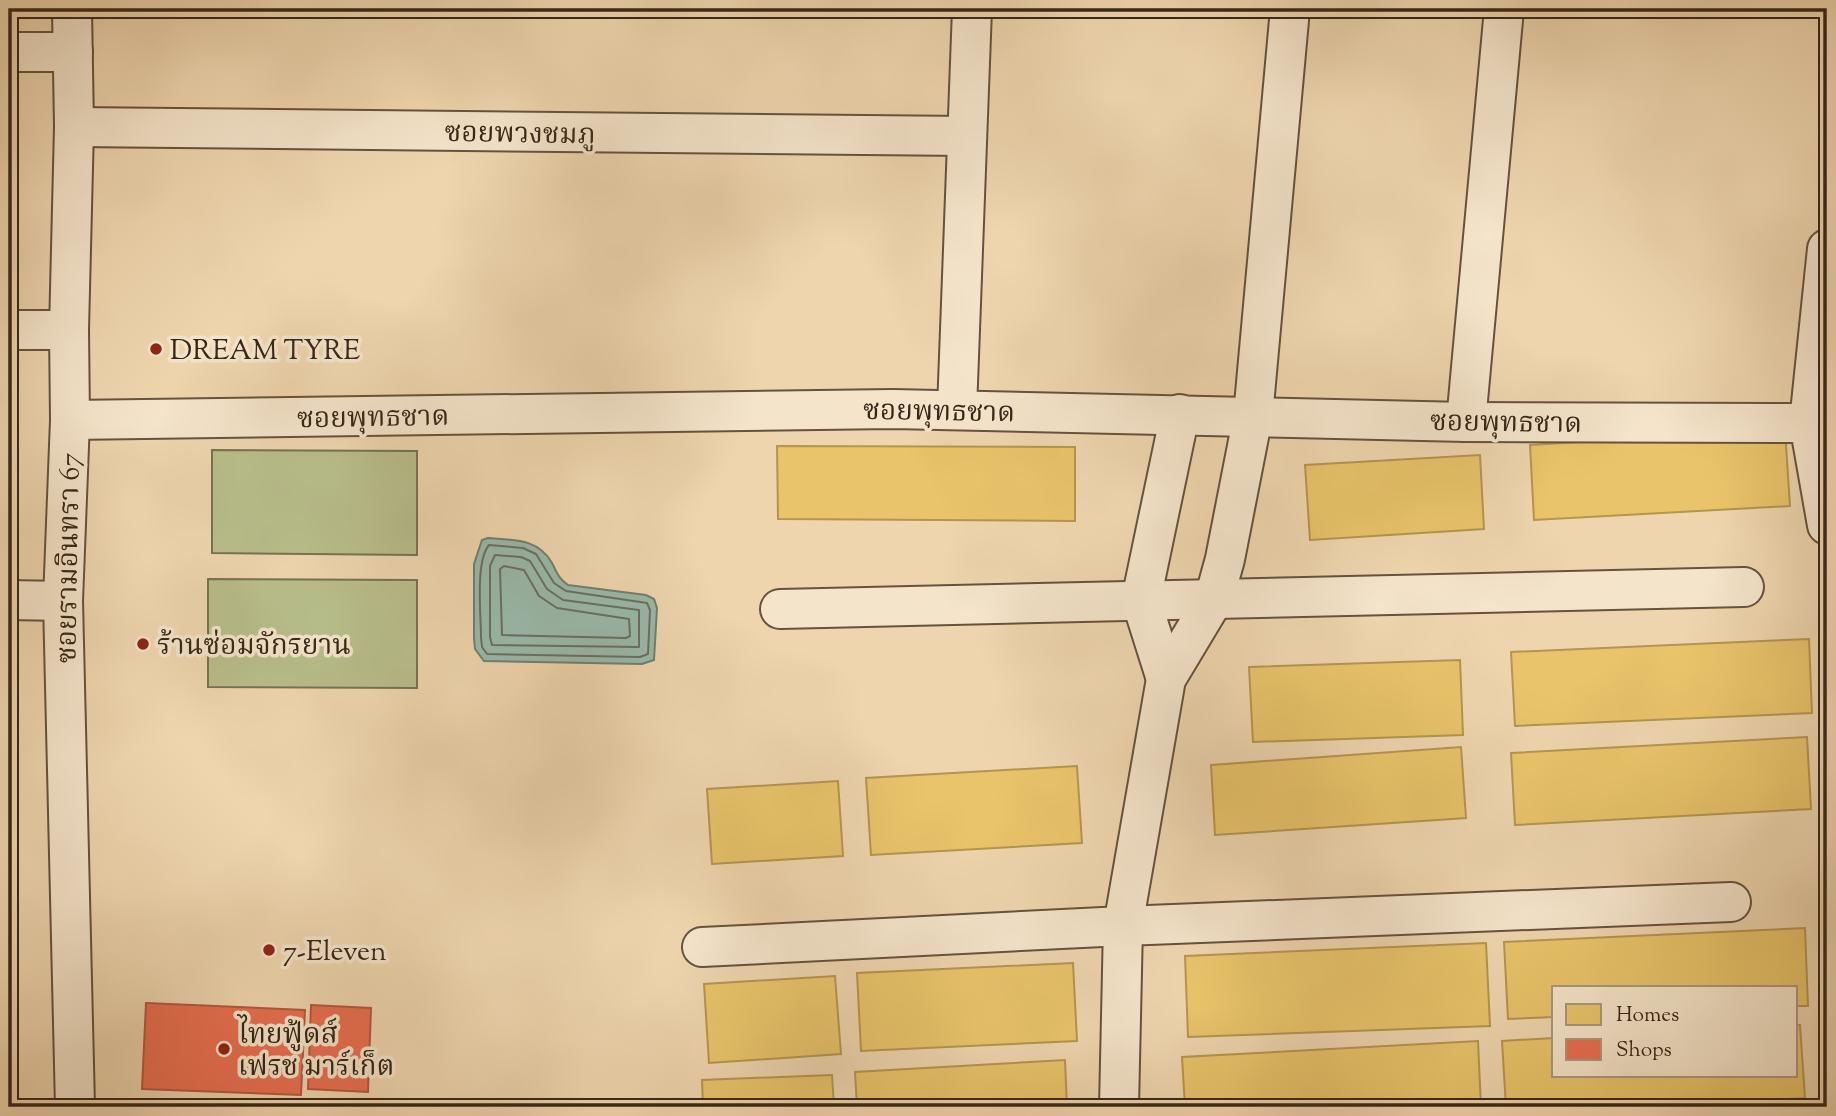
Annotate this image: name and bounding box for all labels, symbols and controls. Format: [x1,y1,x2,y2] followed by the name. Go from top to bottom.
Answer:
[444,114,596,156] street label: ซอยพวงชมภู
[170,332,360,372] place label: DREAM TYRE
[148,341,164,357] marker: DREAM TYRE
[862,392,1015,434] street label: ซอยพุทธชาด
[297,398,450,440] street label: ซอยพุทธชาด
[1429,403,1582,445] street label: ซอยพุทธชาด
[48,452,92,664] street label: ซอยรามอินทรา 67
[157,627,351,667] place label: ร้านซ่อมจักรยาน
[135,636,151,652] marker: ร้านซ่อมจักรยาน
[283,933,387,973] place label: 7-Eleven
[261,942,277,958] marker: 7-Eleven
[1552,986,1798,1078] legend
[1616,1001,1679,1031] text: Homes
[236,1014,394,1088] place label: ไทยฟู้ดส์ เฟรช มาร์เก็ต
[1616,1036,1672,1066] text: Shops
[216,1041,232,1057] marker: ไทยฟู้ดส์ เฟรช มาร์เก็ต

